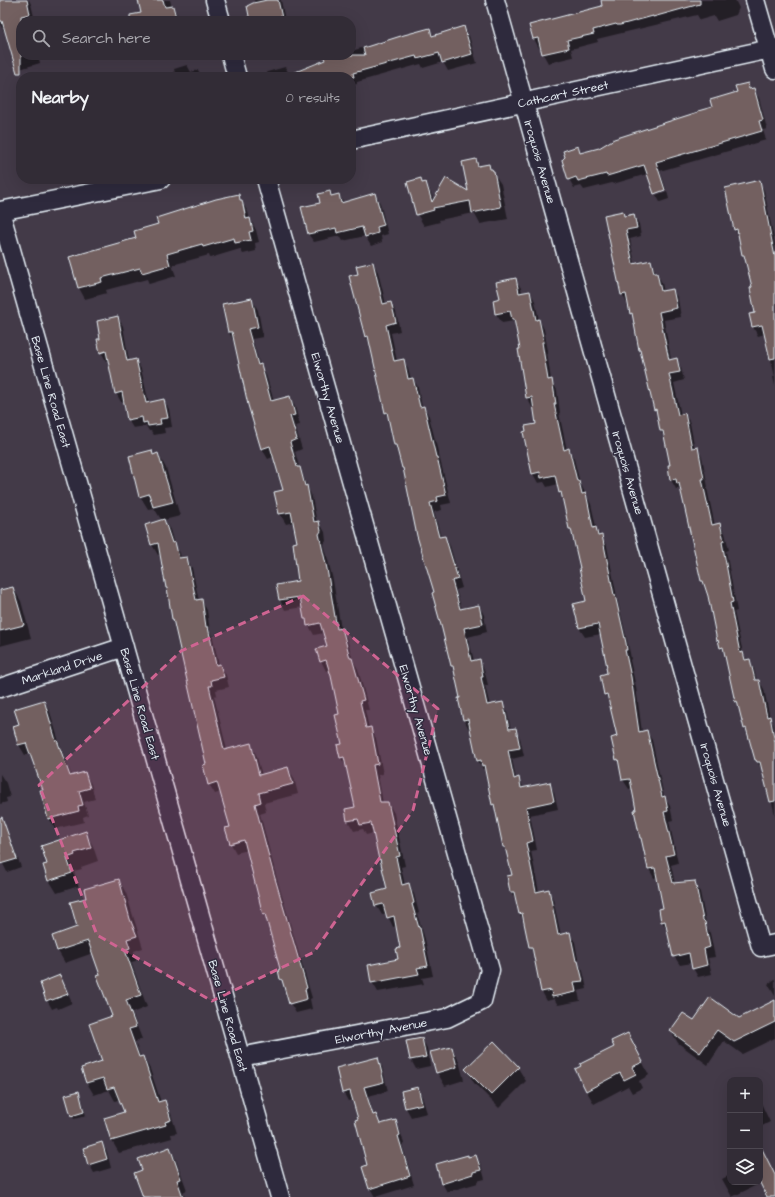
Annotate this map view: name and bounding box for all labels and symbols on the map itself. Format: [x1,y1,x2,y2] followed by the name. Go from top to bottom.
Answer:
[516,77,610,112] street label: Cathcart Street
[520,119,560,206] street label: Iroquois Avenue
[26,334,75,450] street label: Base Line Road East
[306,351,349,446] street label: Elworthy Avenue
[608,430,648,517] street label: Iroquois Avenue
[115,646,164,762] street label: Base Line Road East
[20,647,105,690] street label: Markland Drive
[394,663,437,758] street label: Elworthy Avenue
[696,742,736,829] street label: Iroquois Avenue
[203,958,252,1074] street label: Base Line Road East
[334,1014,429,1050] street label: Elworthy Avenue

